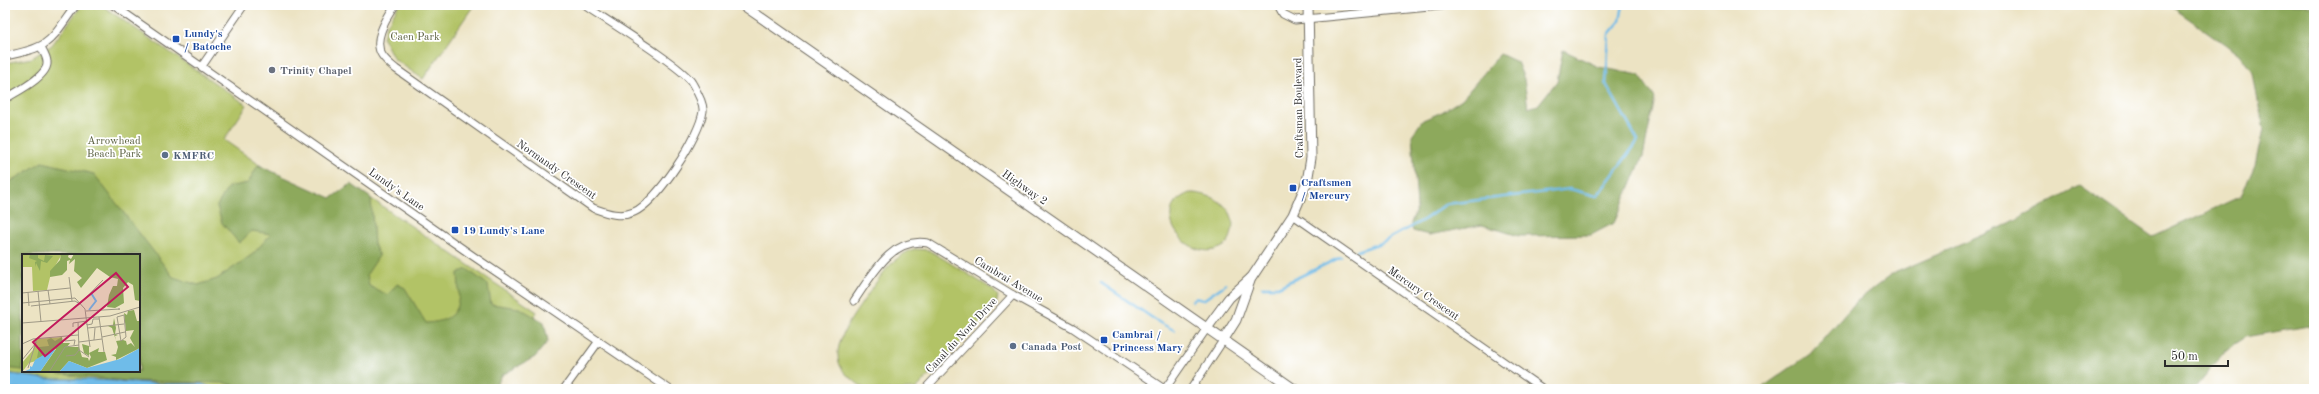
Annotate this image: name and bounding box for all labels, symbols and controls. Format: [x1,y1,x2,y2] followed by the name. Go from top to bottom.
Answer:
[184,29,231,53] place label: Lundy's / Batoche
[390,32,440,43] park label: Caen Park
[171,34,181,44] marker: Lundy's / Batoche
[1293,57,1306,158] street label: Craftsman Boulevard
[267,65,277,75] marker: Trinity Chapel
[280,66,352,77] place label: Trinity Chapel
[87,136,142,160] park label: Arrowhead Beach Park
[514,139,598,202] street label: Normandy Crescent
[160,150,170,160] marker: KMFRC
[173,151,214,162] place label: KMFRC
[366,167,426,213] street label: Lundy's Lane
[1000,169,1049,208] street label: Highway 2
[1301,178,1351,202] place label: Craftsmen / Mercury
[1288,183,1298,193] marker: Craftsmen / Mercury
[450,225,460,235] marker: 19 Lundy's Lane
[463,226,545,237] place label: 19 Lundy's Lane
[22,254,140,372] inset map
[972,255,1045,305] street label: Cambrai Avenue
[1385,266,1461,323] street label: Mercury Crescent
[924,296,1000,376] street label: Canal du Nord Drive
[1112,330,1183,354] place label: Cambrai / Princess Mary
[1099,335,1109,345] marker: Cambrai / Princess Mary
[1008,341,1018,351] marker: Canada Post
[1021,342,1082,353] place label: Canada Post
[2165,342,2228,368] scale bar
[2171,350,2198,363] text: 50 m

